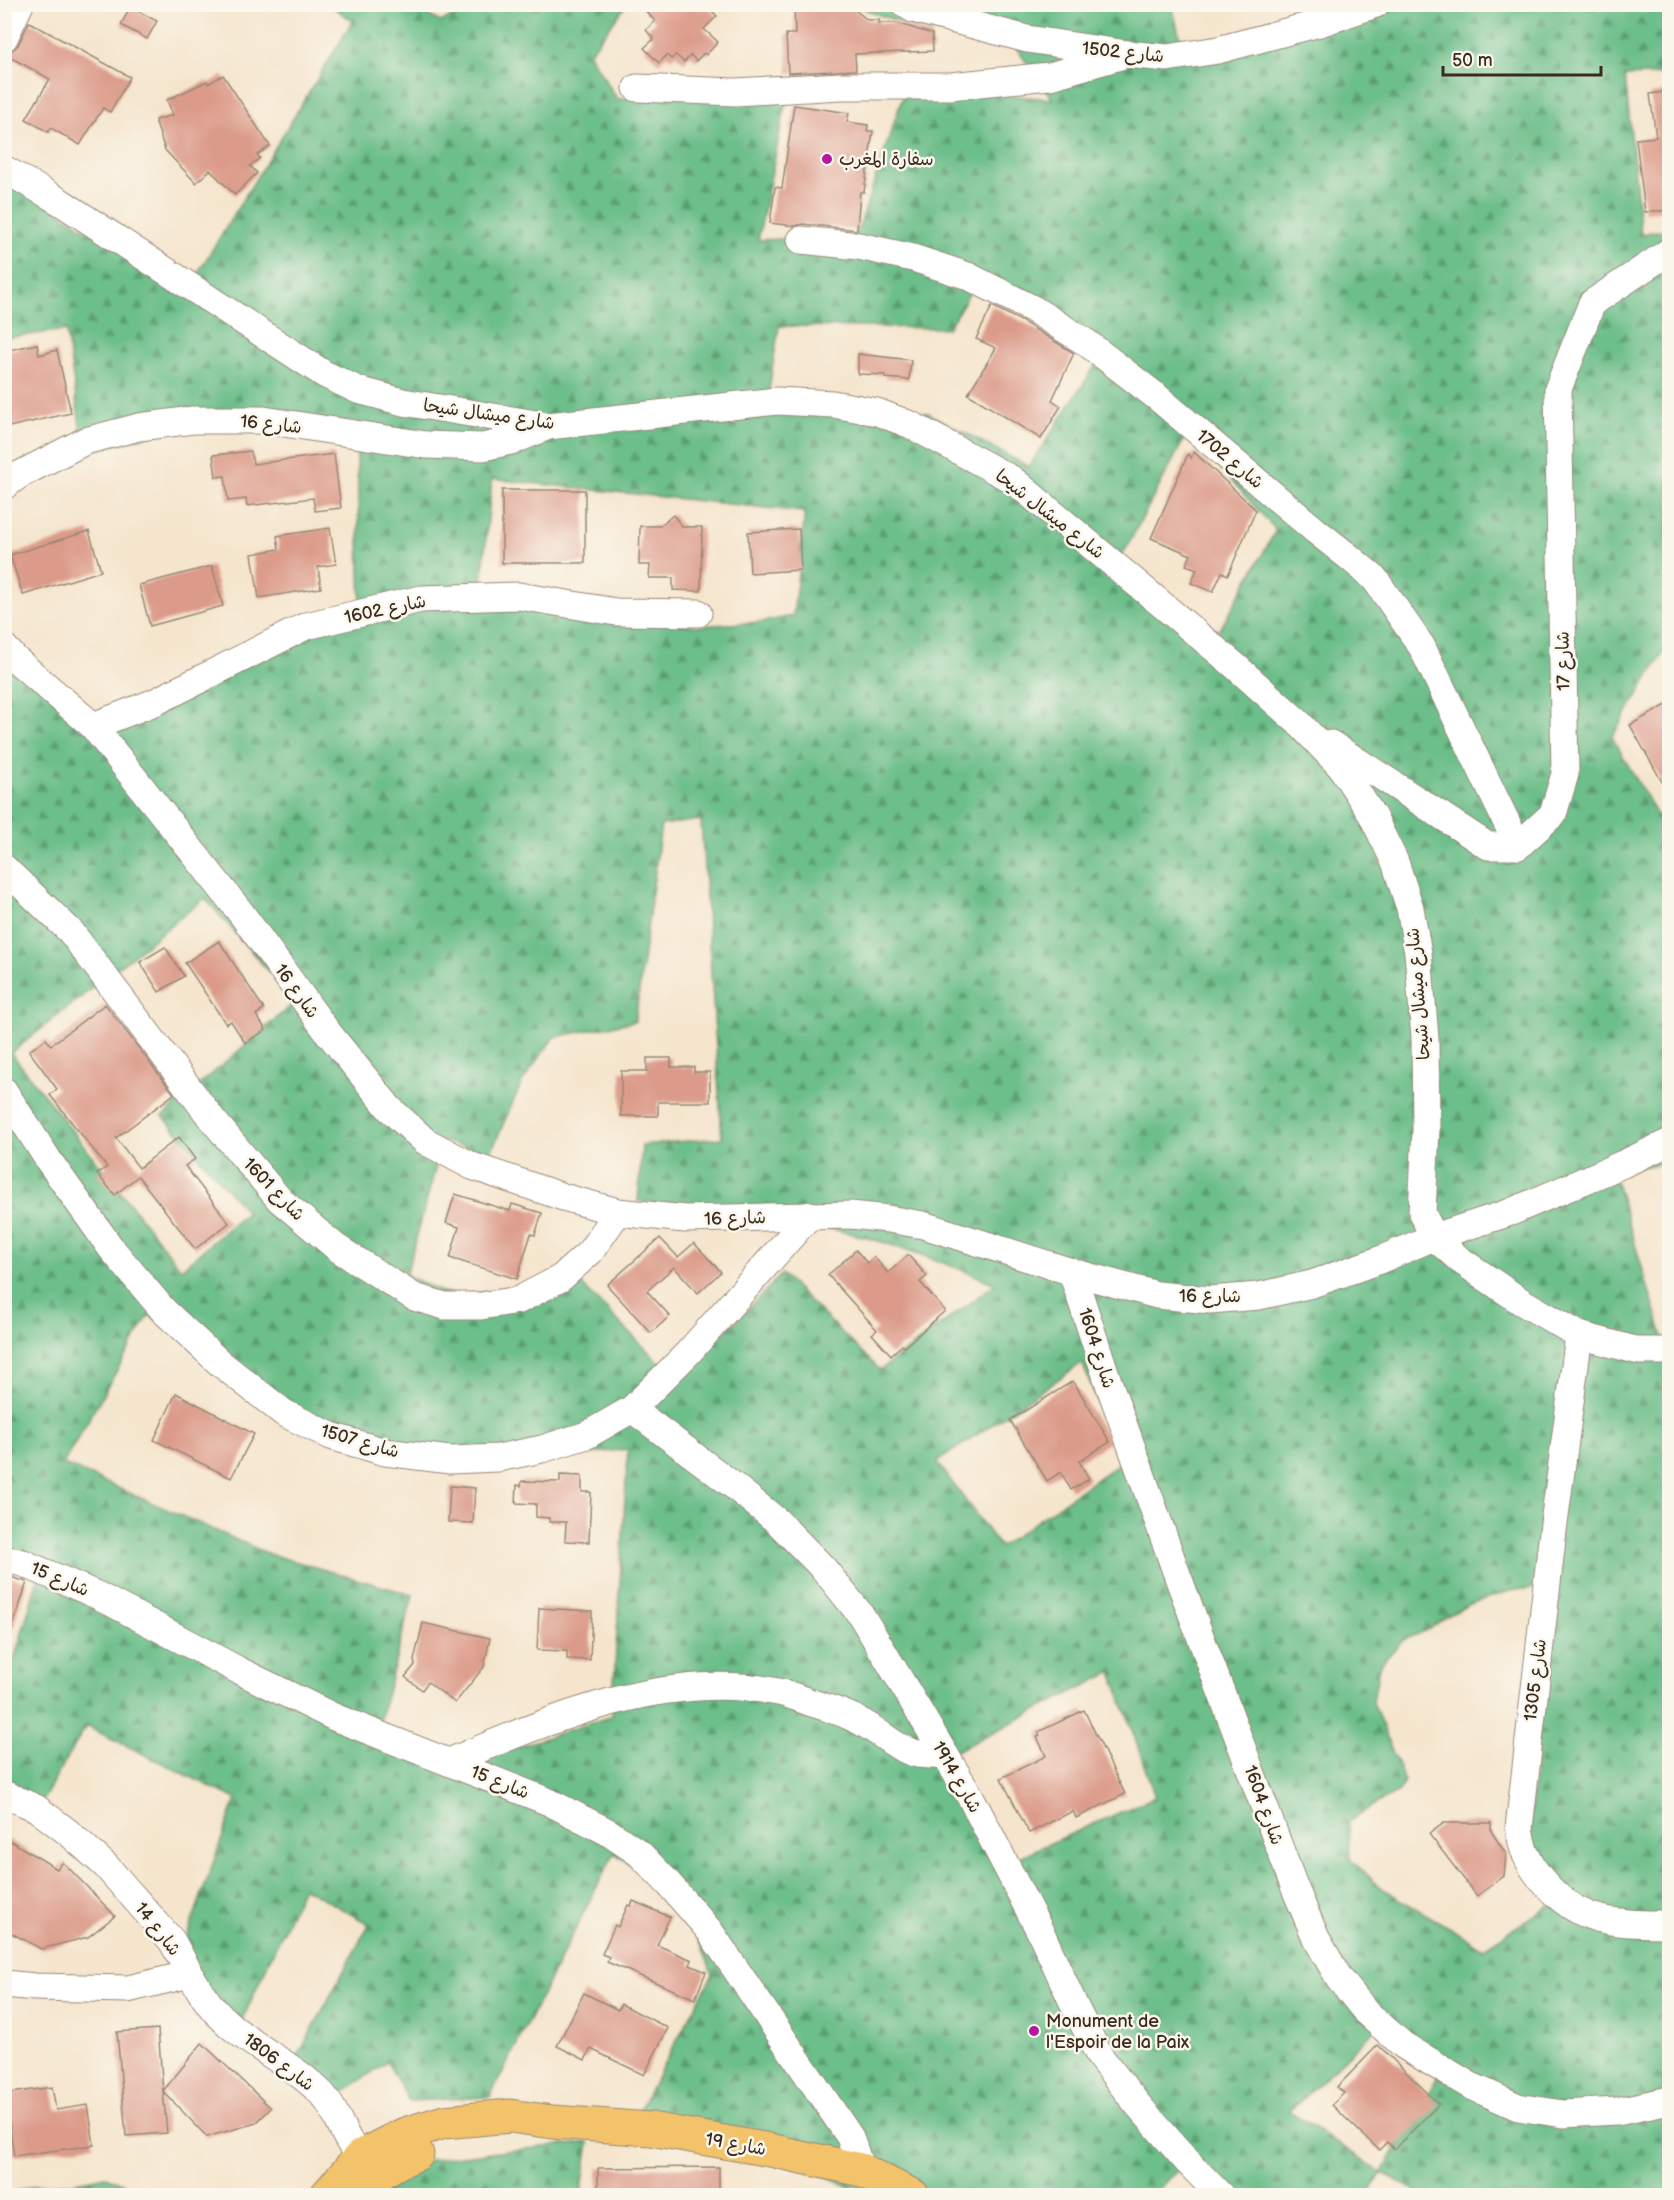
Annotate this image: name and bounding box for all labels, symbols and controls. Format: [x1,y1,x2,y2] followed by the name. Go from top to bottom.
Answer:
[1081,38,1165,68] street label: شارع 1502
[1443,39,1600,77] scale bar
[1452,50,1493,71] text: 50 m
[839,149,934,170] place label: سفارة المغرب
[820,152,834,166] marker: سفارة المغرب
[422,395,556,435] street label: شارع ميشال شيحا
[239,411,303,439] street label: شارع 16
[1191,425,1267,494] street label: شارع 1702
[990,465,1108,564] street label: شارع ميشال شيحا
[342,591,428,629] street label: شارع 1602
[1552,631,1576,691] street label: شارع 17
[1402,927,1436,1061] street label: شارع ميشال شيحا
[269,960,323,1023] street label: شارع 16
[238,1154,309,1226] street label: شارع 1601
[704,1207,766,1231] street label: شارع 16
[1179,1286,1241,1308] street label: شارع 16
[1073,1305,1119,1391] street label: شارع 1604
[318,1420,401,1464] street label: شارع 1507
[27,1558,92,1602] street label: شارع 15
[1520,1638,1552,1723] street label: شارع 1305
[927,1738,985,1817] street label: شارع 1914
[467,1761,532,1805] street label: شارع 15
[1238,1762,1288,1848] street label: شارع 1604
[130,1899,185,1961] street label: شارع 14
[1046,2011,1190,2053] place label: Monument de l'Espoir de la Paix
[1027,2024,1041,2038] marker: Monument de l'Espoir de la Paix
[239,2029,318,2097] street label: شارع 1806
[704,2129,768,2161] street label: شارع 19

